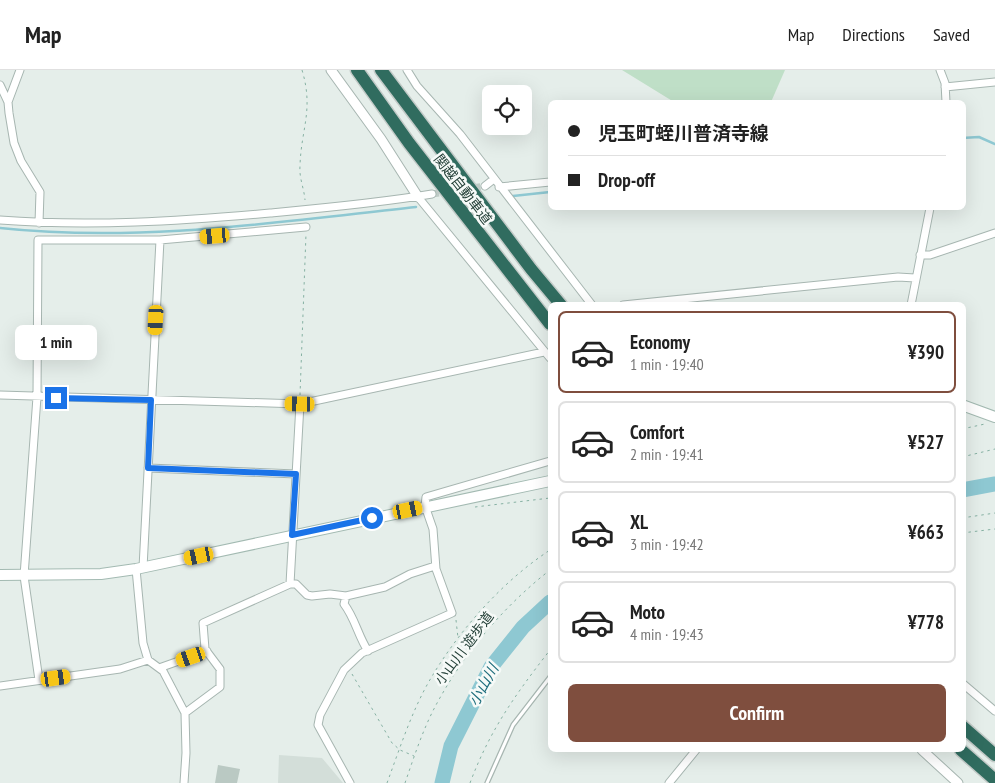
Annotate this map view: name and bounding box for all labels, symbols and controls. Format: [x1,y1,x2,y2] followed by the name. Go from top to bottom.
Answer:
[25,19,62,50] text: Map
[788,23,814,46] text: Map
[842,23,905,46] text: Directions
[933,23,970,46] text: Saved
[482,85,532,135] map controls
[482,85,532,135] button: locate
[598,121,769,145] text: 児玉町蛭川普済寺線
[430,150,496,228] street label: 関越自動車道
[598,168,655,192] text: Drop-off
[199,227,230,245] car
[147,305,164,335] car
[15,325,97,360] callout: 1 min
[570,330,615,375] icon: car
[630,330,690,354] text: Economy
[40,332,72,352] text: 1 min
[908,340,944,364] text: ¥390
[630,354,704,374] text: 1 min · 19:40
[45,387,67,409] route end
[284,396,315,412] car
[570,420,615,465] icon: car
[630,420,684,444] text: Comfort
[908,430,944,454] text: ¥527
[630,444,704,464] text: 2 min · 19:41
[391,500,424,520] car
[361,507,383,529] route start
[570,510,615,555] icon: car
[630,510,648,534] text: XL
[908,520,944,544] text: ¥663
[630,534,704,554] text: 3 min · 19:42
[182,546,215,566] car
[570,600,615,645] icon: car
[630,600,665,624] text: Moto
[431,608,497,688] street label: 小山川 遊歩道
[908,610,944,634] text: ¥778
[630,624,704,644] text: 4 min · 19:43
[174,645,207,669] car
[464,661,502,709] water label: 小山川
[40,668,71,688] car
[568,684,946,742] button: Confirm

